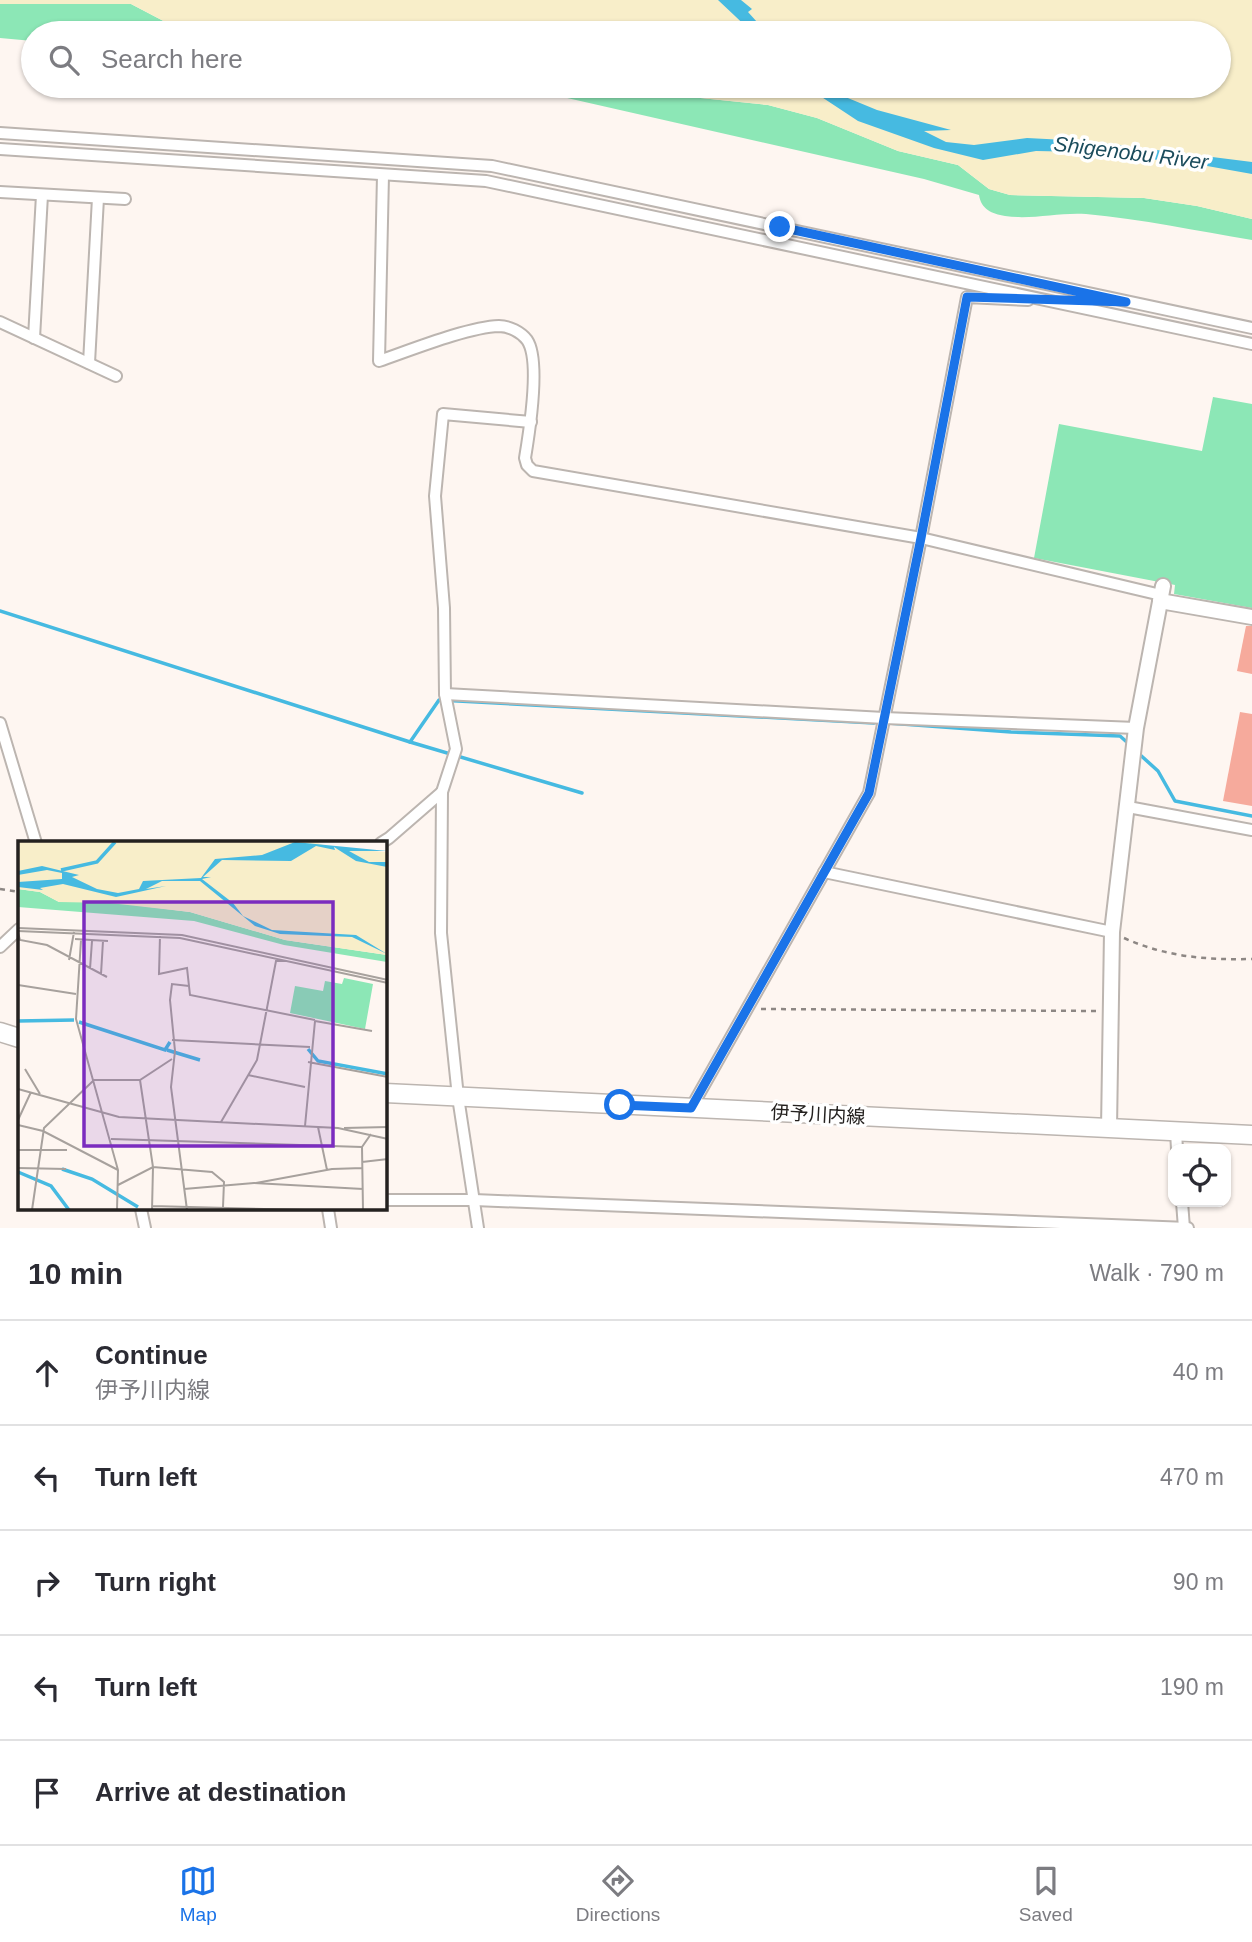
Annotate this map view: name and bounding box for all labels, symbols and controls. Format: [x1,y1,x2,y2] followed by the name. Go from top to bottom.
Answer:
[21,21,1231,98] search box
[45,41,83,79] icon: search
[101,44,243,74] text: Search here
[1053,132,1211,174] water label: Shigenobu River
[764,211,795,242] route end
[18,841,387,1210] inset map
[604,1089,635,1120] route start
[770,1102,866,1127] street label: 伊予川内線
[1168,1144,1231,1207] map controls
[1168,1144,1231,1207] button: locate
[28,1257,123,1290] text: 10 min
[1089,1260,1224,1286] text: Walk · 790 m
[95,1340,208,1370] text: Continue
[28,1354,66,1392] icon: ahead
[1173,1359,1224,1385] text: 40 m
[95,1377,210,1403] text: 伊予川内線
[28,1459,66,1497] icon: left
[95,1462,197,1492] text: Turn left
[1160,1464,1224,1490] text: 470 m
[28,1564,66,1602] icon: right
[95,1567,216,1597] text: Turn right
[1173,1569,1224,1595] text: 90 m
[28,1669,66,1707] icon: left
[95,1672,197,1702] text: Turn left
[1160,1674,1224,1700] text: 190 m
[28,1774,66,1812] icon: arrive
[95,1777,346,1807] text: Arrive at destination
[179,1862,217,1926] tab: Map
[576,1862,660,1926] tab: Directions
[1019,1862,1073,1926] tab: Saved

